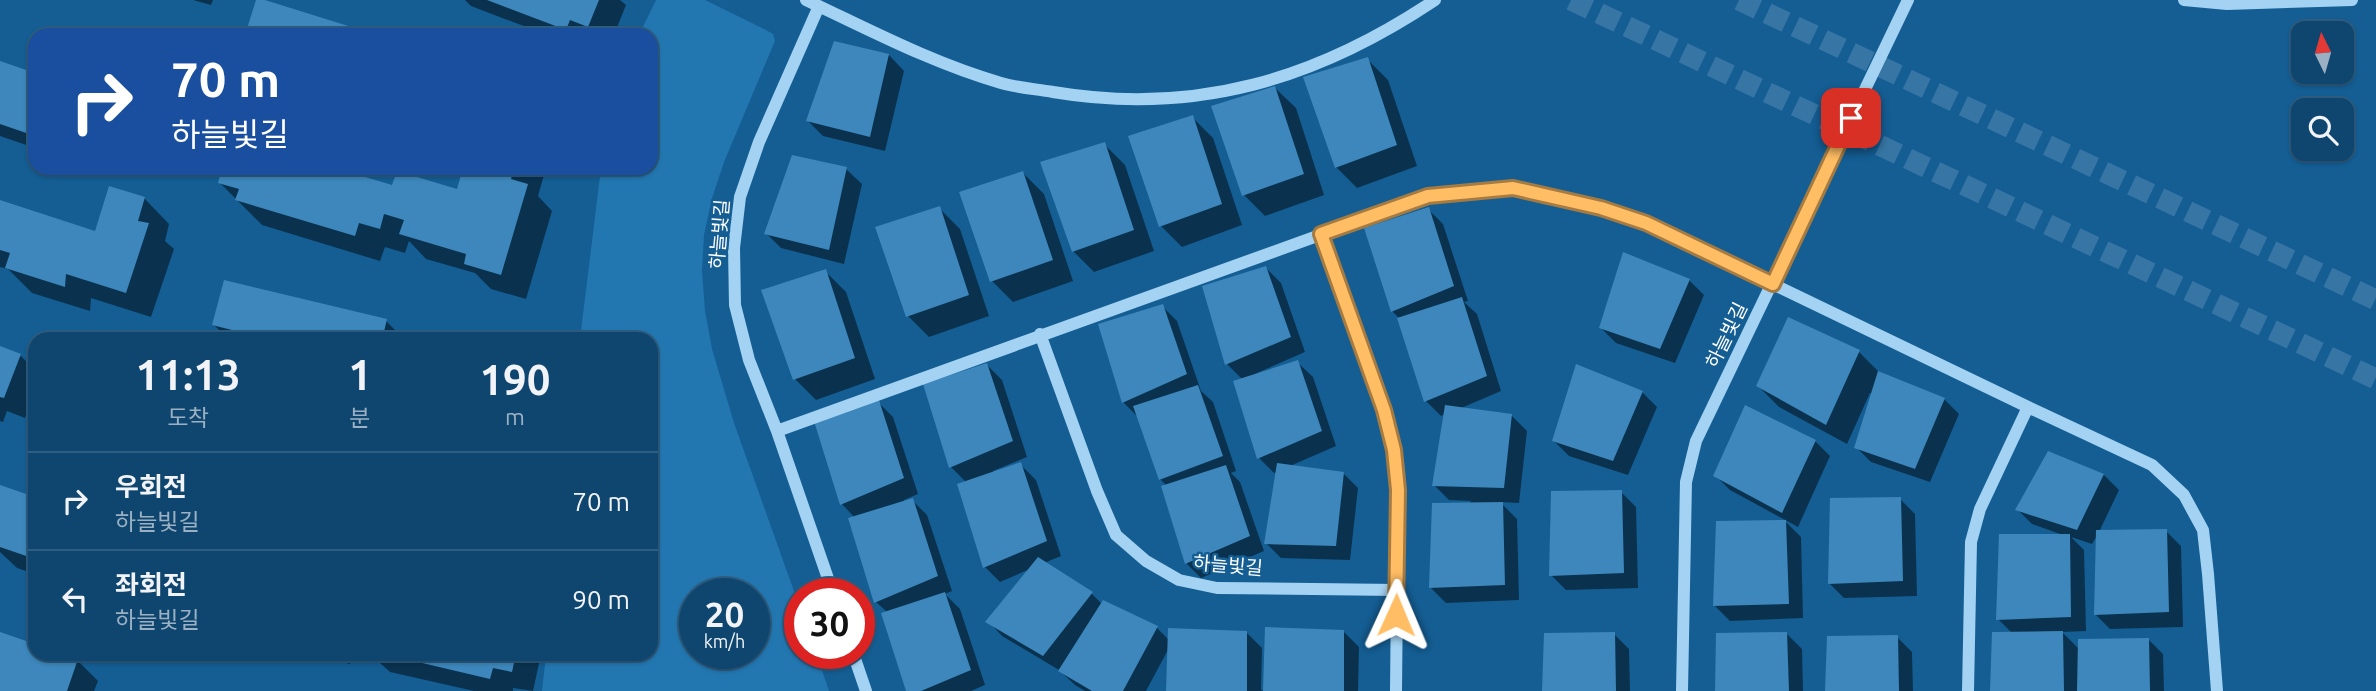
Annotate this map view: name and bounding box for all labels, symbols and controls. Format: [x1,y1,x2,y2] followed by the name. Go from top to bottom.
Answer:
[2291,21,2354,84] north arrow
[2291,21,2354,161] map controls
[171,51,280,106] text: 70 m
[56,56,147,147] icon: right
[1821,88,1881,148] pin
[2291,98,2354,161] button: search
[1832,99,1870,137] icon: arrive
[171,116,289,152] text: 하늘빛길
[705,198,733,270] street label: 하늘빛길
[1701,299,1751,371] street label: 하늘빛길
[136,351,241,398] text: 11:13
[348,351,372,398] text: 1
[479,356,550,403] text: 190
[505,404,525,429] text: m
[167,405,209,430] text: 도착
[349,405,371,430] text: 분
[115,472,187,501] text: 우회전
[56,482,94,520] icon: right
[572,487,630,516] text: 70 m
[115,509,200,534] text: 하늘빛길
[1192,551,1264,579] street label: 하늘빛길
[115,570,187,599] text: 좌회전
[784,578,875,669] speed limit sign: 30
[1359,578,1433,652] position arrow
[56,580,94,618] icon: left
[572,585,630,614] text: 90 m
[705,594,744,634] text: 20
[115,607,200,632] text: 하늘빛길
[704,631,745,651] text: km/h

